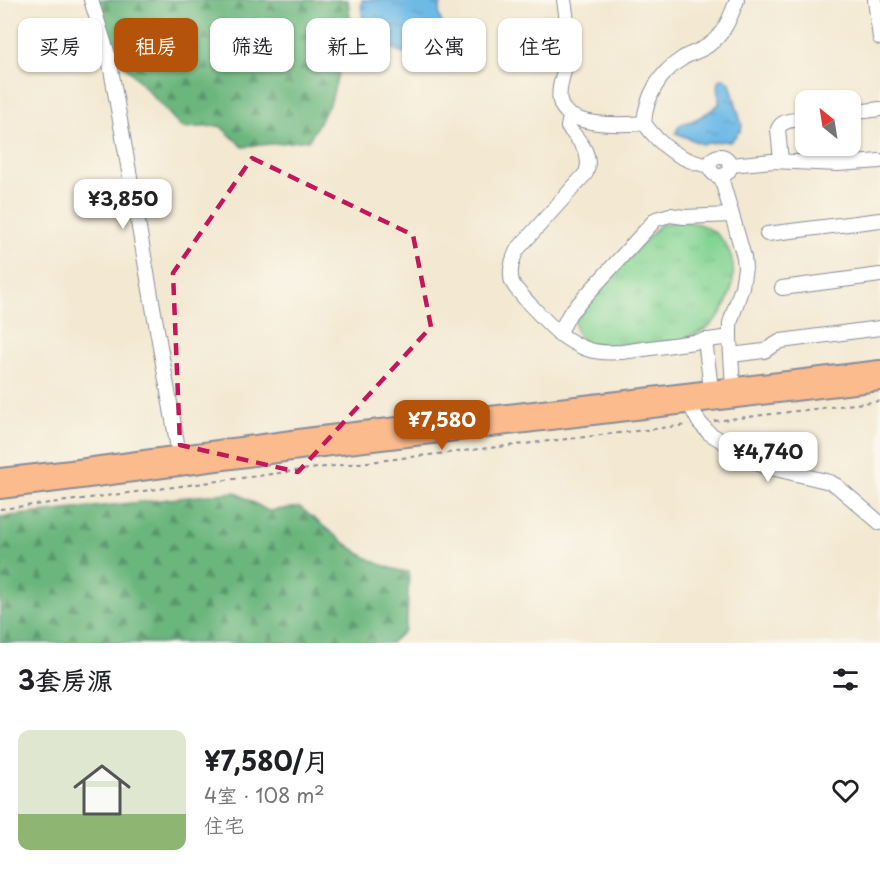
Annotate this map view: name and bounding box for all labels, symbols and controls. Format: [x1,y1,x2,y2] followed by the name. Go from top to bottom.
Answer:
[18,18,102,72] chip: 买房
[114,18,198,72] chip: 租房
[210,18,294,72] chip: 筛选
[306,18,390,72] chip: 新上
[402,18,486,72] chip: 公寓
[498,18,582,72] chip: 住宅
[795,90,861,156] north arrow
[795,90,861,156] map controls
[74,179,172,230] pin: ¥3,850
[88,183,158,213] text: ¥3,850
[393,400,491,451] pin: ¥7,580
[408,404,476,434] text: ¥7,580
[719,432,817,483] pin: ¥4,740
[733,436,803,466] text: ¥4,740
[18,660,113,699] text: 3套房源
[829,663,862,696] icon: filters
[204,741,329,780] text: ¥7,580/月
[66,754,138,826] icon: home
[829,774,862,807] icon: heart
[204,780,325,810] text: 4室 · 108 m²
[204,810,244,840] text: 住宅

